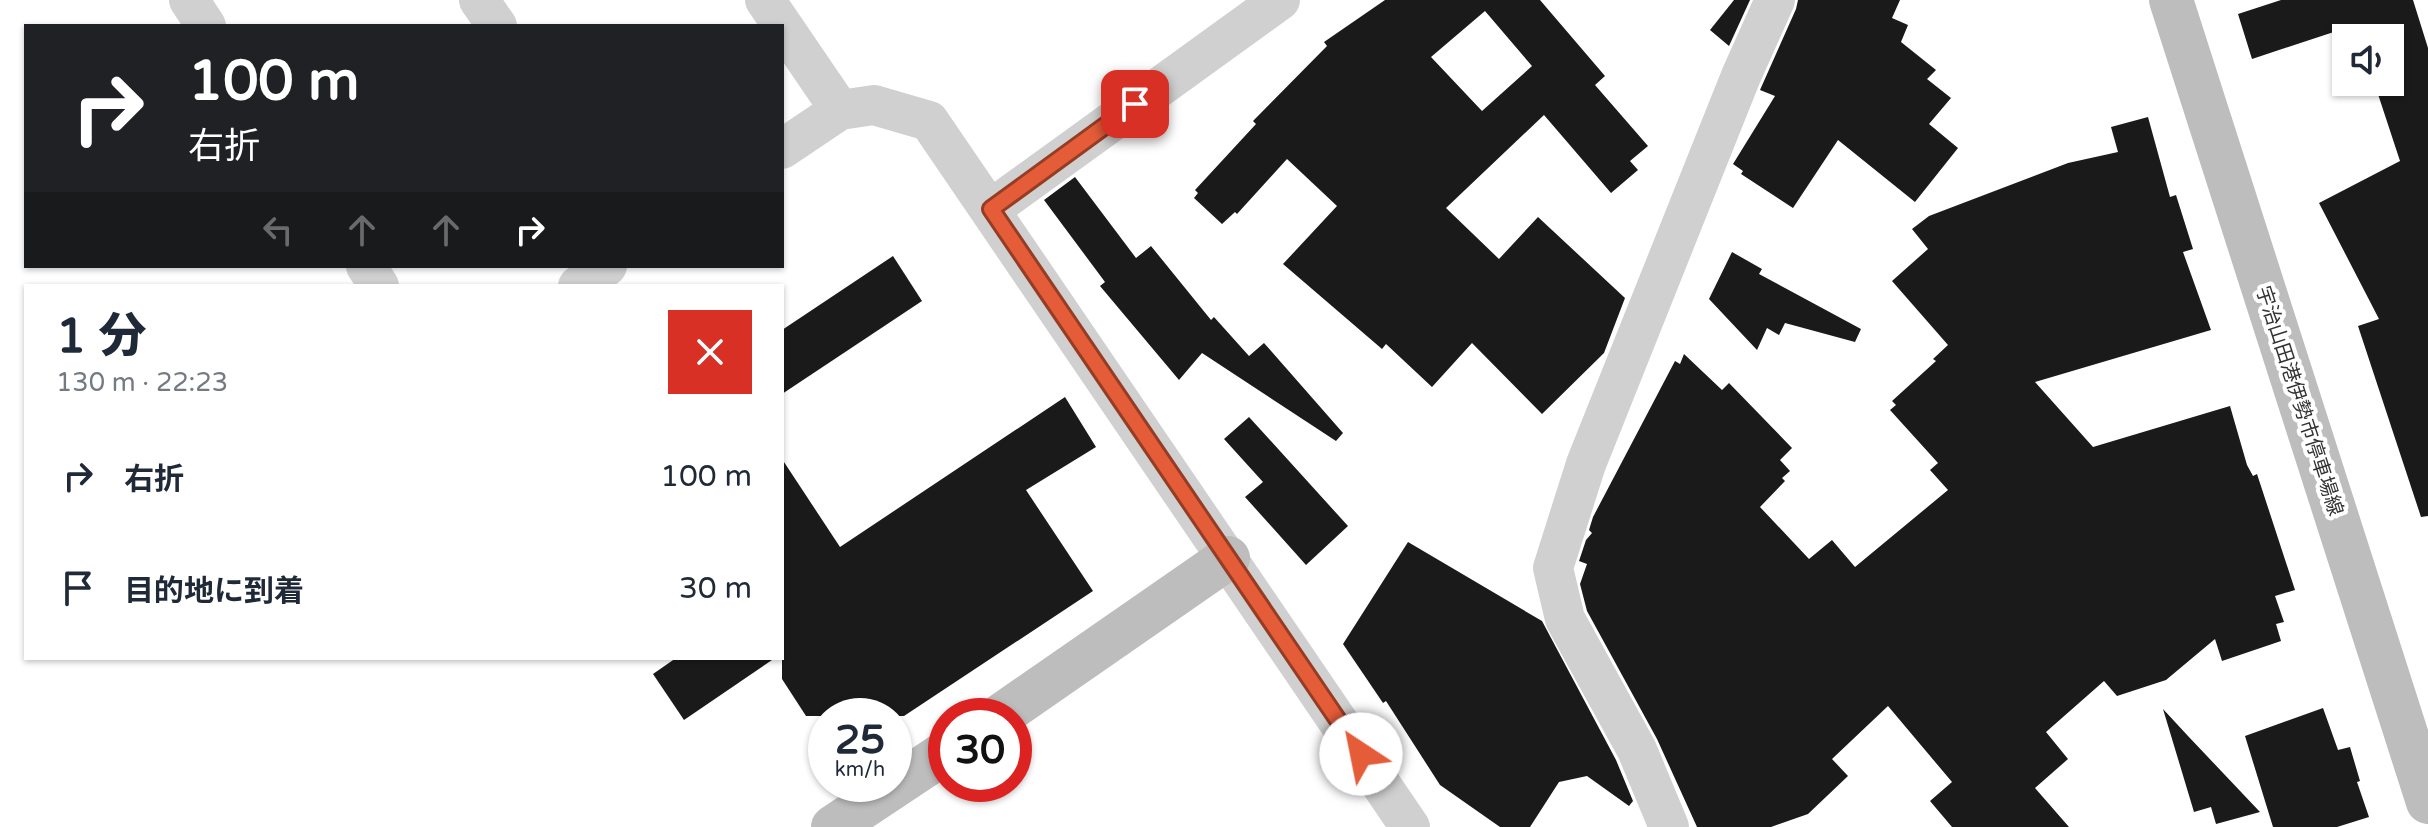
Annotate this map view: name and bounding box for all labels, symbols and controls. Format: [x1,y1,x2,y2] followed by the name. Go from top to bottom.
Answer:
[2332,24,2404,96] map controls
[2332,24,2404,96] button: sound
[188,48,359,115] text: 100 m
[56,56,160,160] icon: right
[1101,70,1169,138] pin
[1113,82,1157,126] icon: arrive
[188,125,260,168] text: 右折
[256,208,300,252] icon: left
[340,208,384,252] icon: ahead
[424,208,468,252] icon: ahead
[508,208,552,252] icon: right
[2251,283,2347,519] street label: 宇治山田港伊勢市停車場線
[56,308,147,366] text: 1 分
[668,310,752,394] button: close
[56,367,228,398] text: 130 m · 22:23
[56,454,100,498] icon: right
[660,458,752,495] text: 100 m
[124,461,184,498] text: 右折
[56,566,100,610] icon: arrive
[679,570,752,607] text: 30 m
[124,573,304,610] text: 目的地に到着
[928,698,1032,802] speed limit sign: 30
[1319,712,1403,796] position arrow
[835,716,885,764] text: 25
[835,758,885,782] text: km/h

